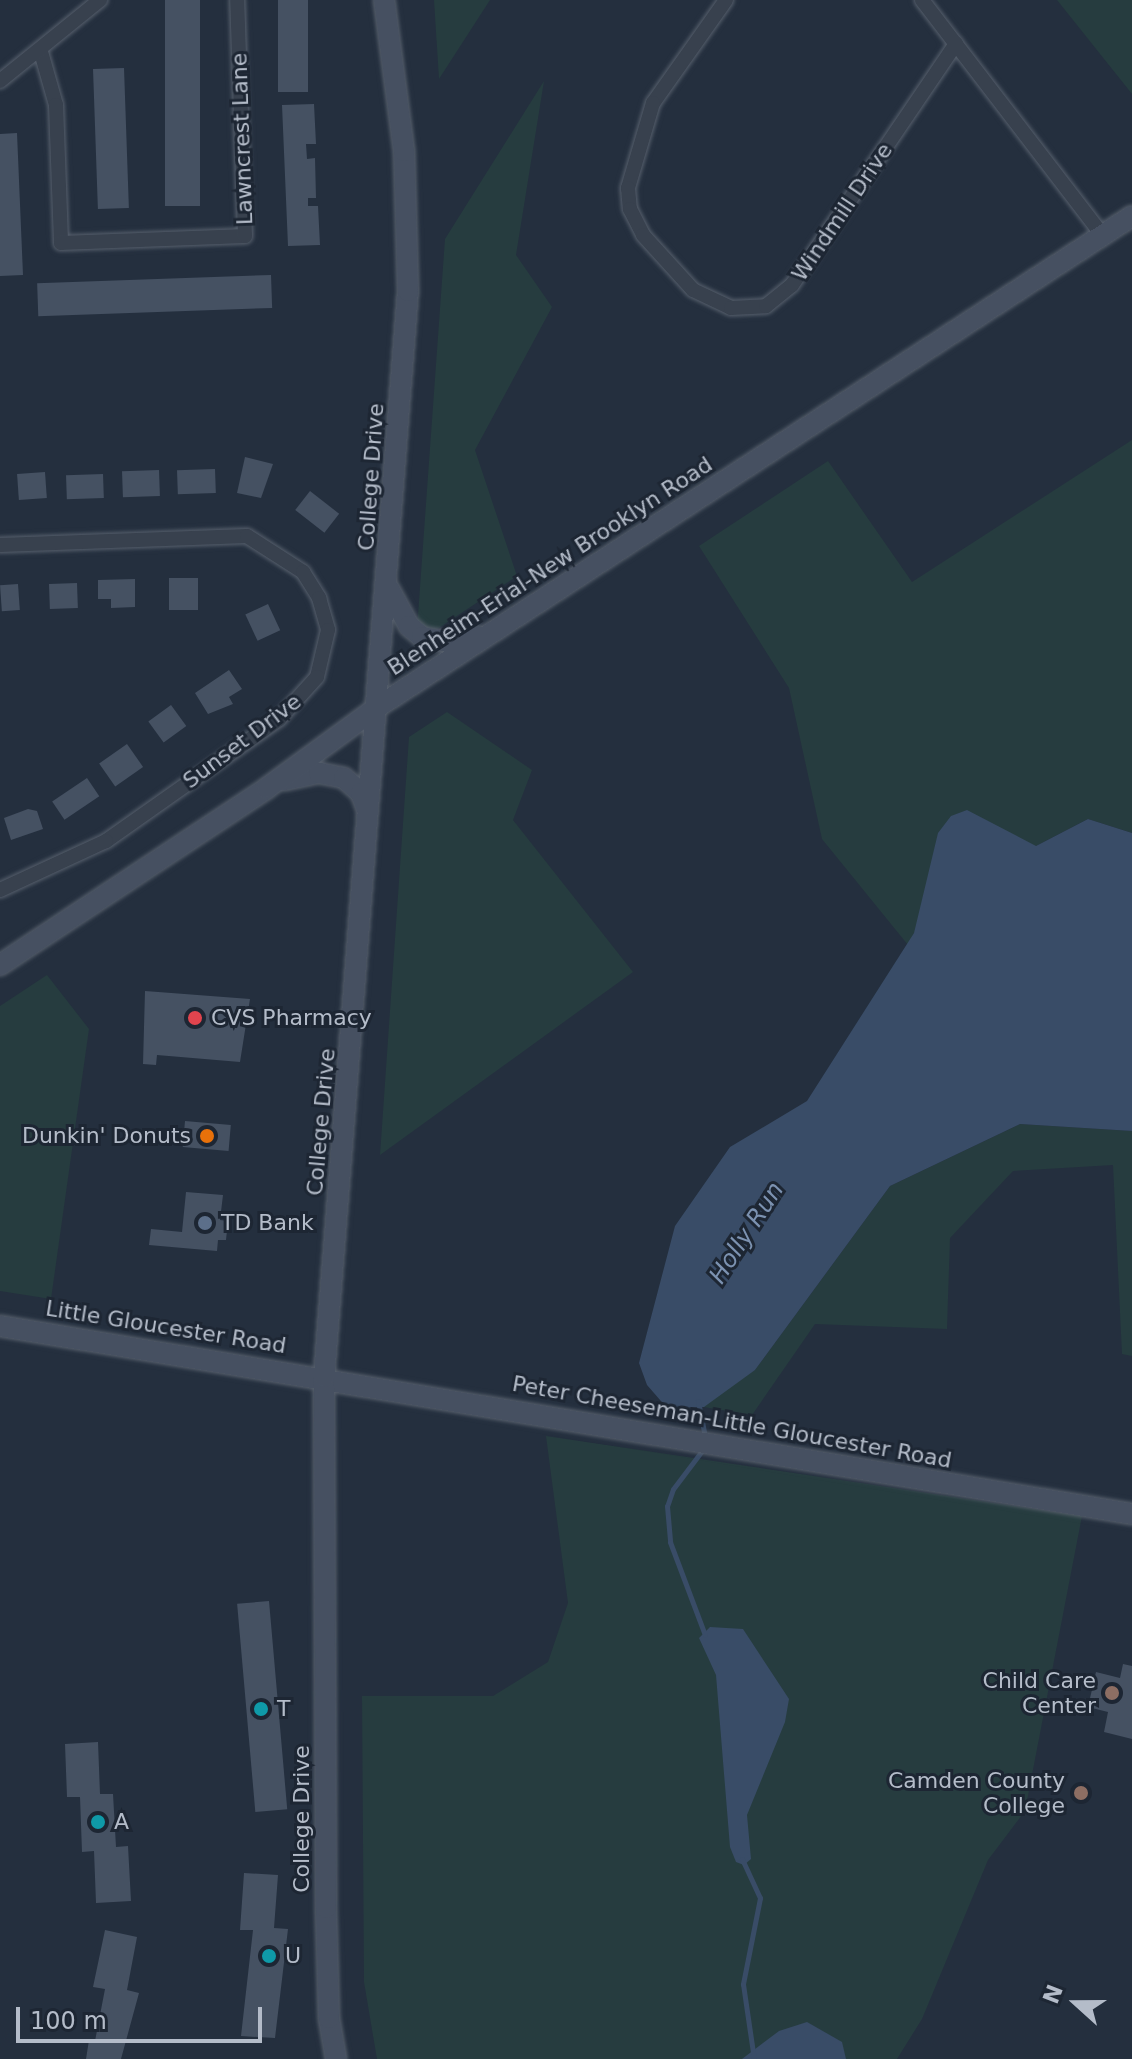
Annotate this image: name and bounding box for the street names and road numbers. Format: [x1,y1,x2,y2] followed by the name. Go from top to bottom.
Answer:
[226,53,258,225] street label: Lawncrest Lane
[786,138,898,286] street label: Windmill Drive
[353,402,389,552] street label: College Drive
[383,451,717,681] street label: Blenheim-Erial-New Brooklyn Road
[178,688,306,794] street label: Sunset Drive
[301,1047,341,1197] street label: College Drive
[44,1295,288,1359] street label: Little Gloucester Road
[510,1370,954,1474] street label: Peter Cheeseman-Little Gloucester Road
[289,1745,315,1893] street label: College Drive

